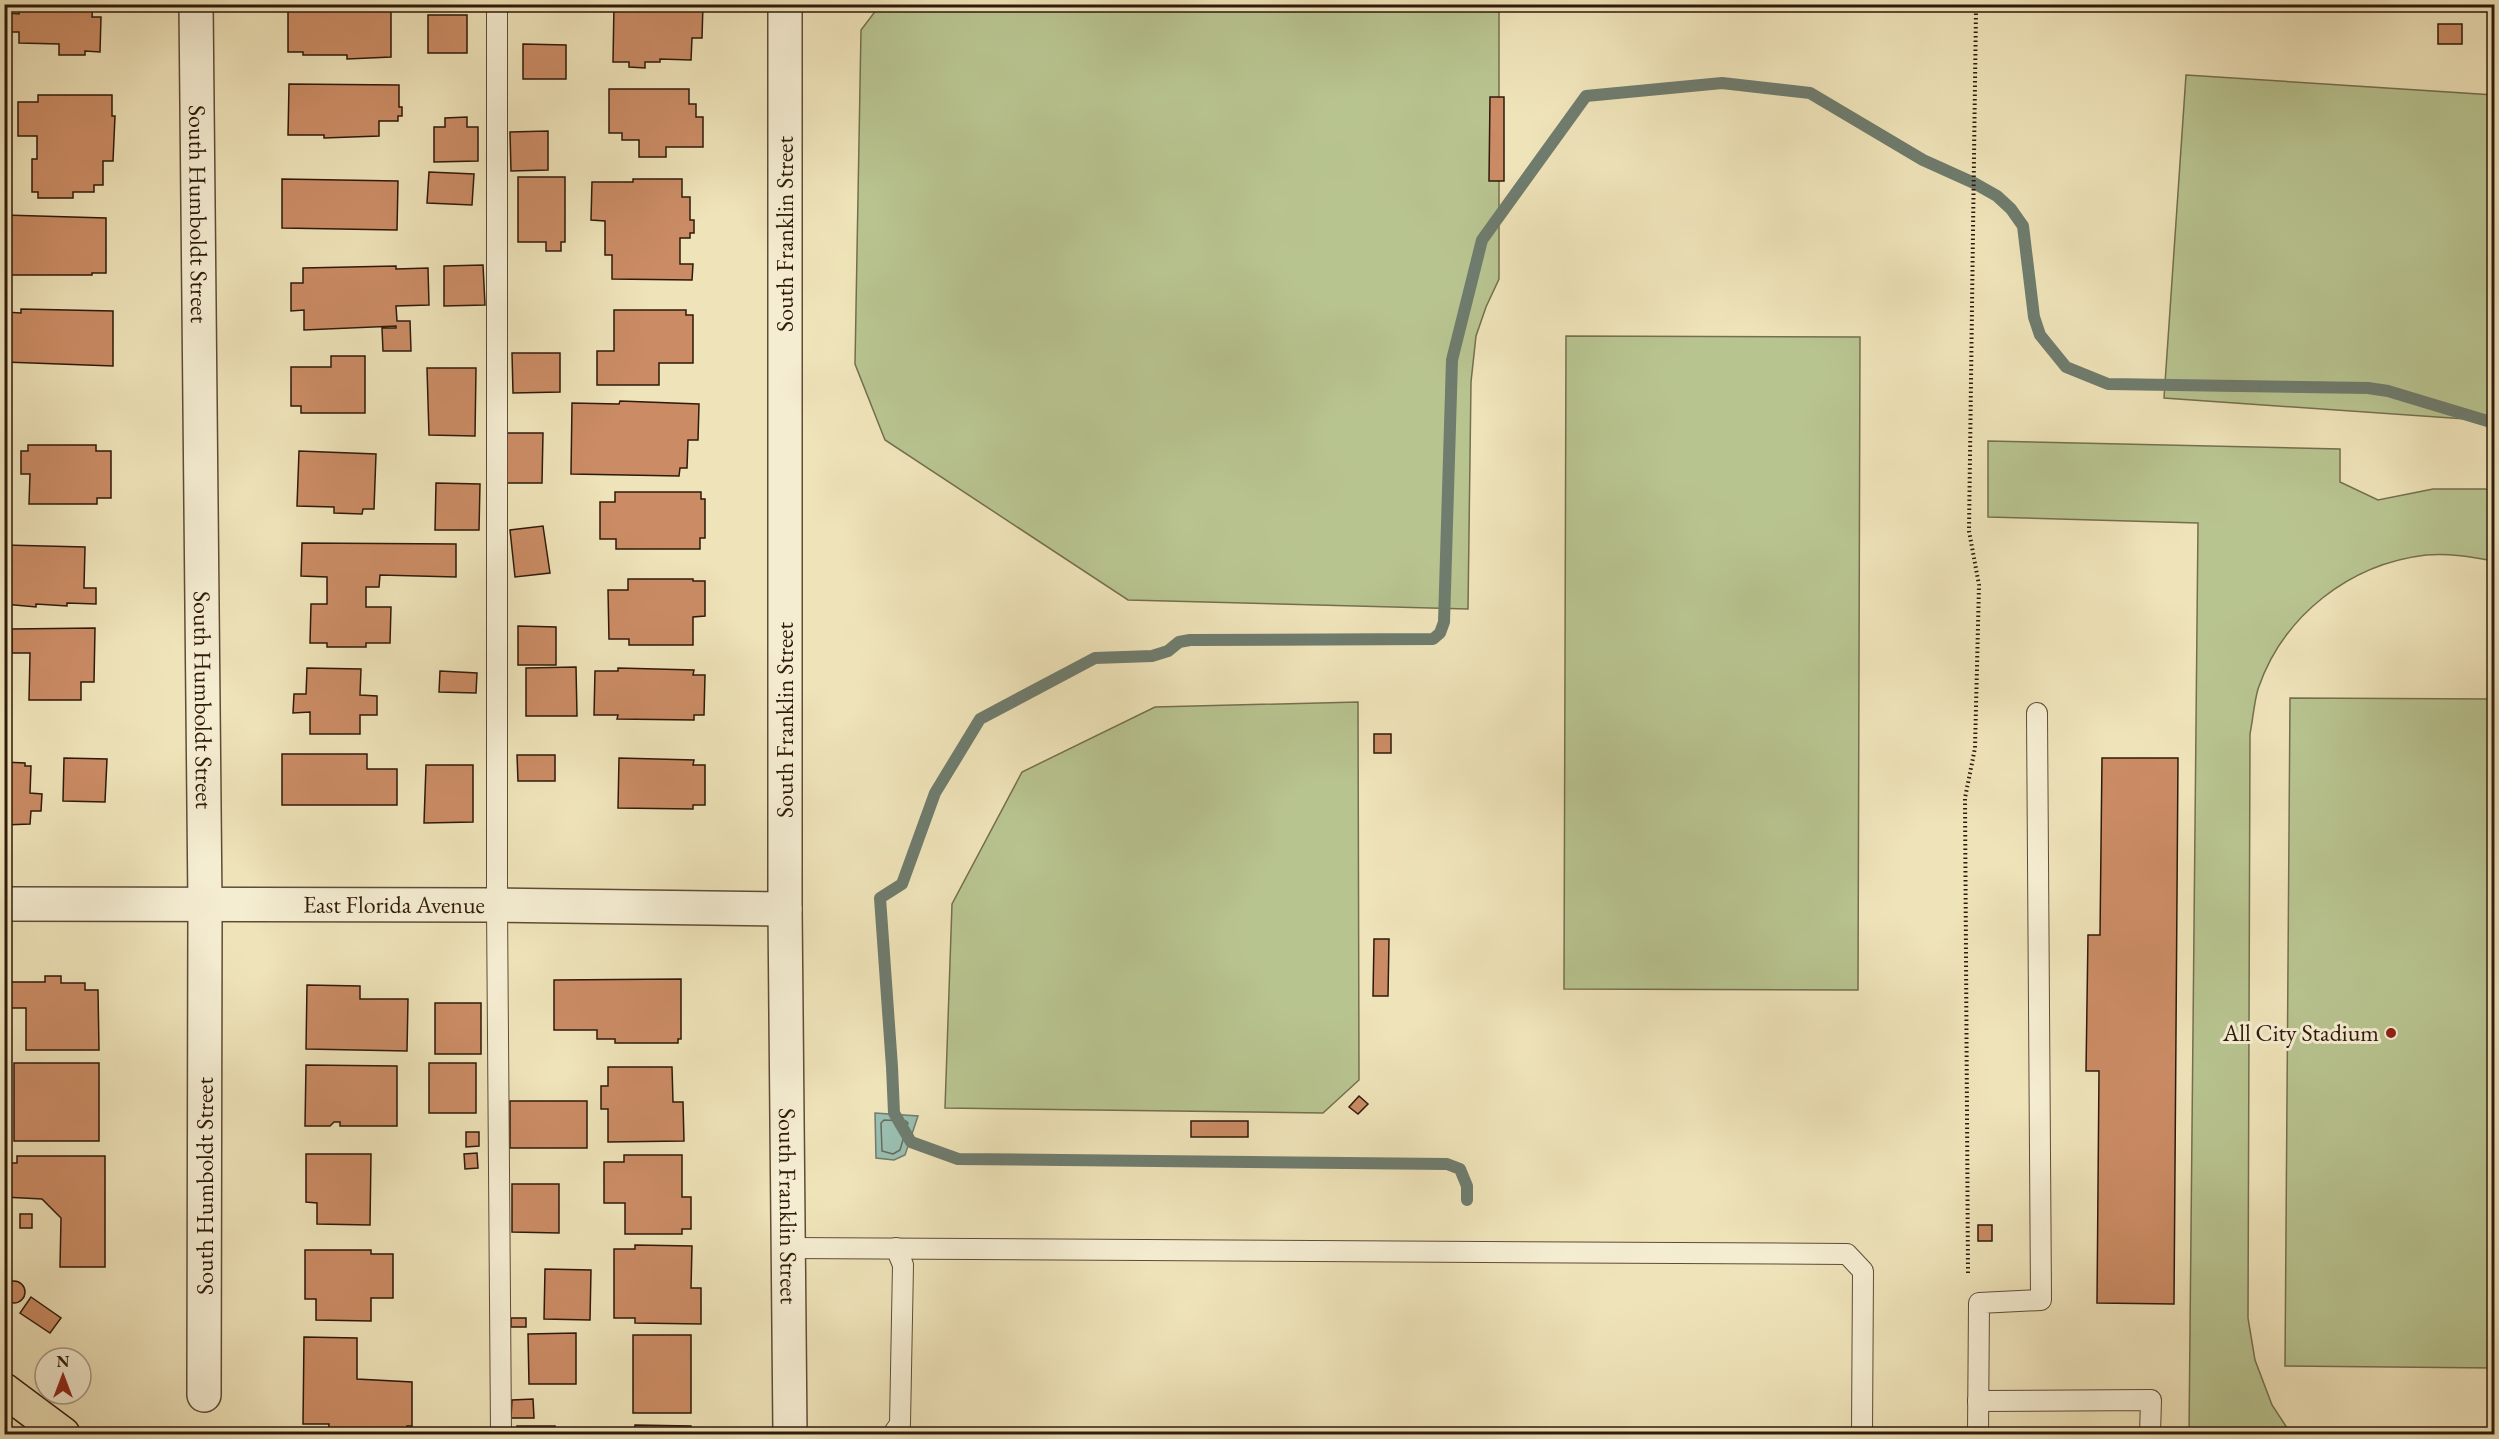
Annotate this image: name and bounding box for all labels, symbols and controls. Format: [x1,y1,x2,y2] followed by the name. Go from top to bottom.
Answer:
[182,105,215,324] street label: South Humboldt Street
[769,136,800,332] street label: South Franklin Street
[187,591,220,810] street label: South Humboldt Street
[769,622,800,818] street label: South Franklin Street
[303,889,485,920] street label: East Florida Avenue
[2222,1017,2379,1048] place label: All City Stadium
[2384,1026,2398,1040] marker: All City Stadium
[189,1077,220,1295] street label: South Humboldt Street
[772,1108,805,1305] street label: South Franklin Street
[33,1346,93,1406] north arrow
[57,1351,70,1372] text: N

